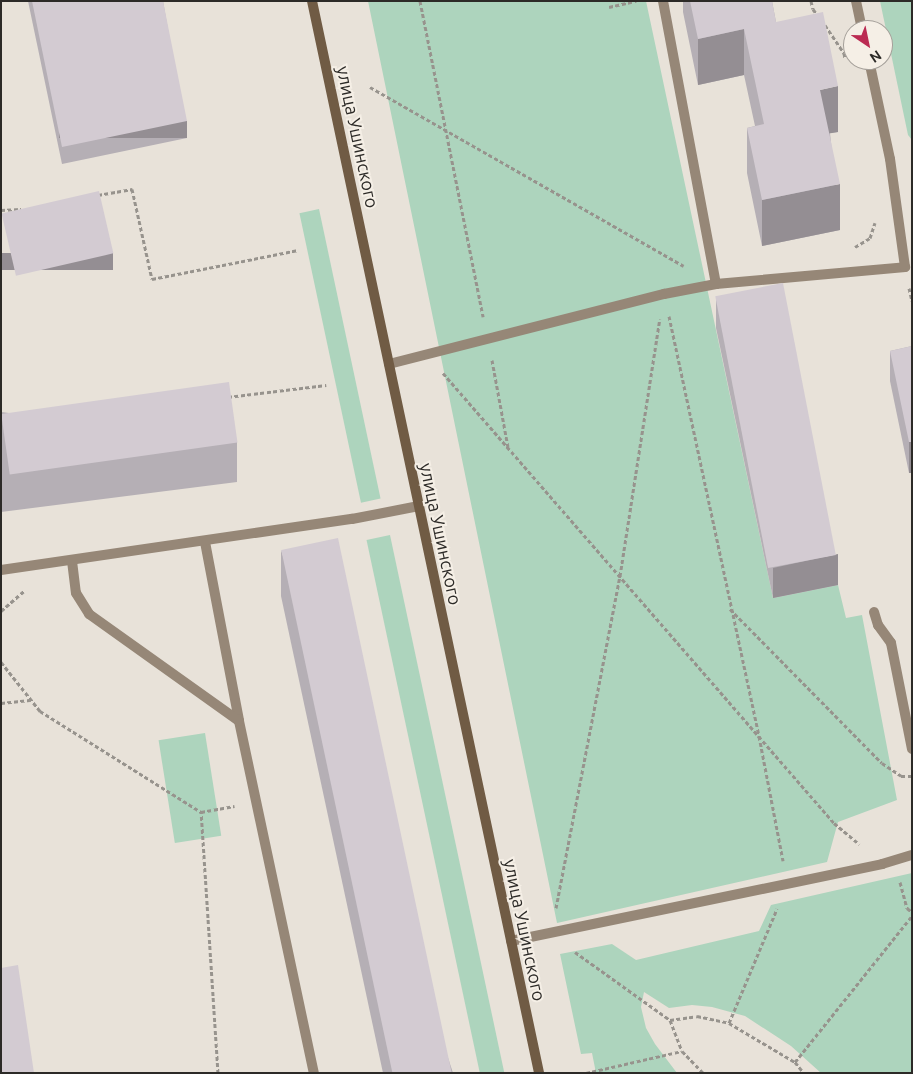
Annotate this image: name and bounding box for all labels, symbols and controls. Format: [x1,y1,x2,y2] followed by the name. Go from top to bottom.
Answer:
[843,20,893,70] north arrow
[867,47,885,66] text: N
[332,64,384,210] street label: улица Ушинского
[415,461,467,607] street label: улица Ушинского
[499,857,551,1003] street label: улица Ушинского

